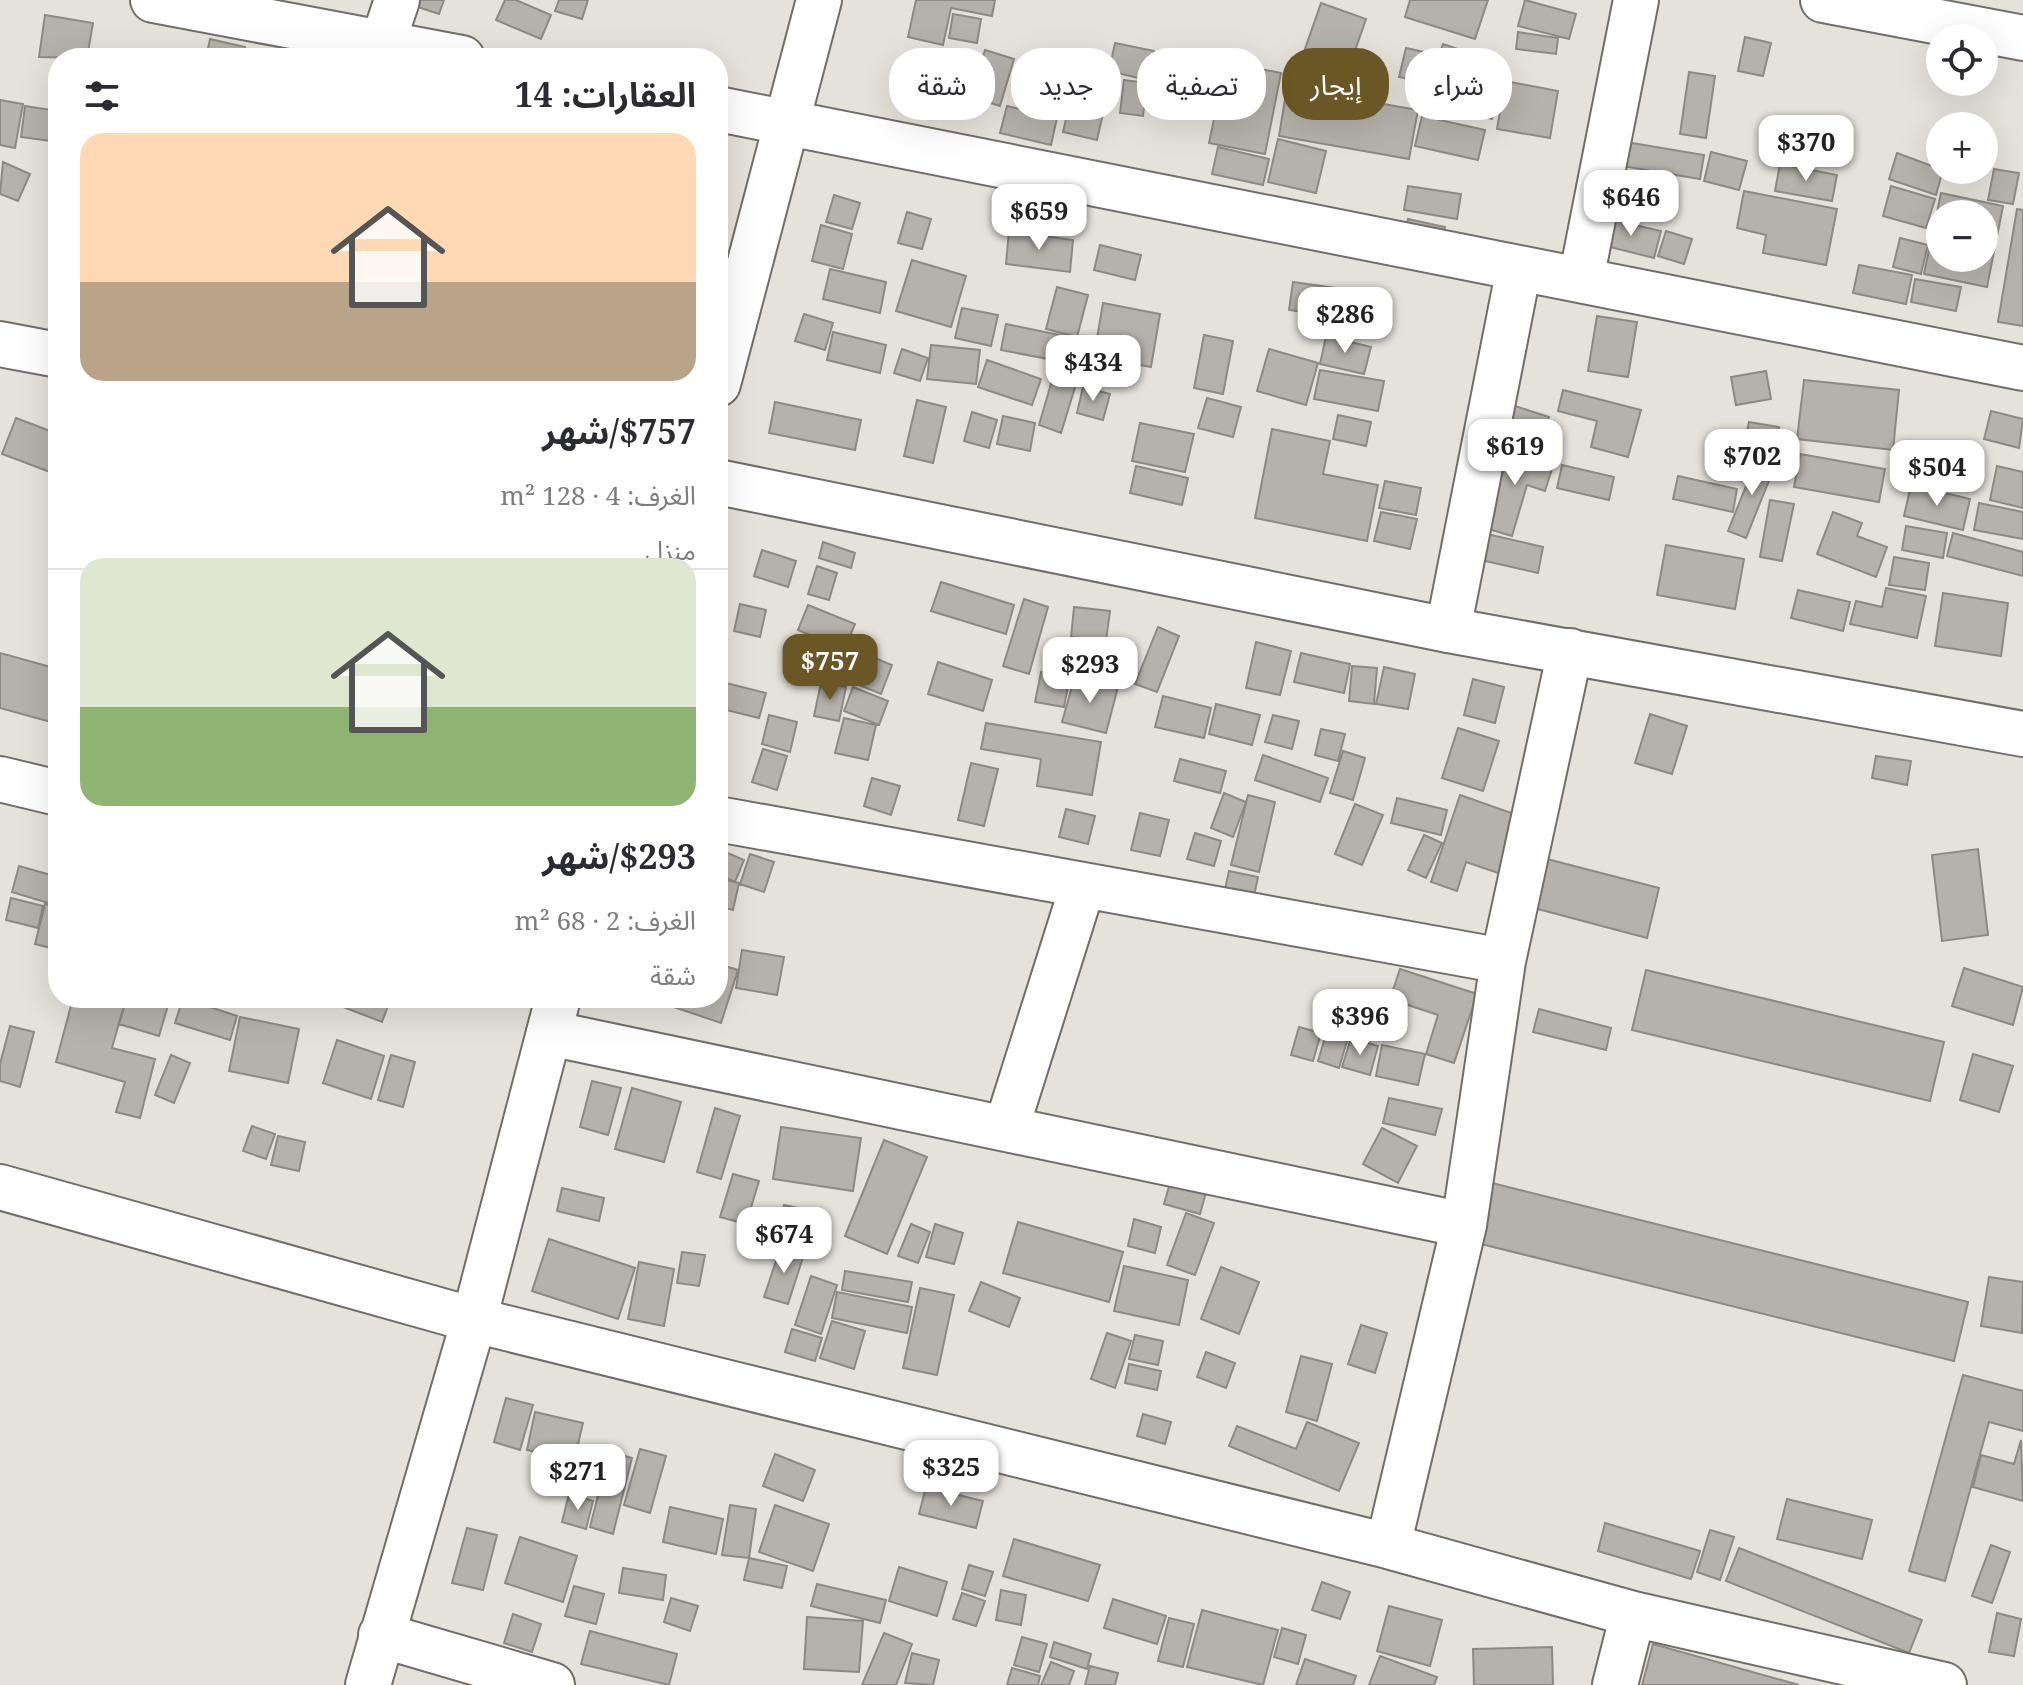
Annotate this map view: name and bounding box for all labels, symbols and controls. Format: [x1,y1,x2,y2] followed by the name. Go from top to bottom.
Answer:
[1926,24,1998,272] map controls
[1926,24,1998,96] button: locate
[889,48,995,120] chip: شقة
[1011,48,1121,120] chip: جديد
[1137,48,1266,120] chip: تصفية
[1282,48,1389,120] chip: إيجار
[1405,48,1512,120] chip: شراء
[514,71,696,117] text: العقارات: 14
[80,74,124,118] icon: filters
[1926,112,1998,184] button: +
[1759,115,1853,183] pin: $370
[1777,123,1835,159] text: $370
[1584,170,1678,238] pin: $646
[1602,178,1660,214] text: $646
[992,184,1086,252] pin: $659
[316,185,460,329] icon: home
[1010,192,1068,228] text: $659
[1926,200,1998,272] button: −
[1298,287,1392,355] pin: $286
[1316,295,1374,331] text: $286
[1046,335,1140,403] pin: $434
[1064,343,1122,379] text: $434
[542,408,696,454] text: $757/شهر
[1468,419,1562,487] pin: $619
[1486,427,1544,463] text: $619
[1705,429,1799,497] pin: $702
[1723,437,1781,473] text: $702
[1890,440,1984,508] pin: $504
[1908,448,1966,484] text: $504
[500,477,696,513] text: الغرف: 4 · 128 m²
[645,532,696,568] text: منزل
[316,610,460,754] icon: home
[783,634,877,702] pin: $757
[1043,637,1137,705] pin: $293
[801,642,859,678] text: $757
[1061,645,1119,681] text: $293
[542,833,696,879] text: $293/شهر
[515,902,696,938] text: الغرف: 2 · 68 m²
[650,957,696,993] text: شقة
[1313,989,1407,1057] pin: $396
[1331,997,1389,1033] text: $396
[737,1207,831,1275] pin: $674
[755,1215,813,1251] text: $674
[904,1440,998,1508] pin: $325
[531,1444,625,1512] pin: $271
[922,1448,980,1484] text: $325
[549,1452,607,1488] text: $271

